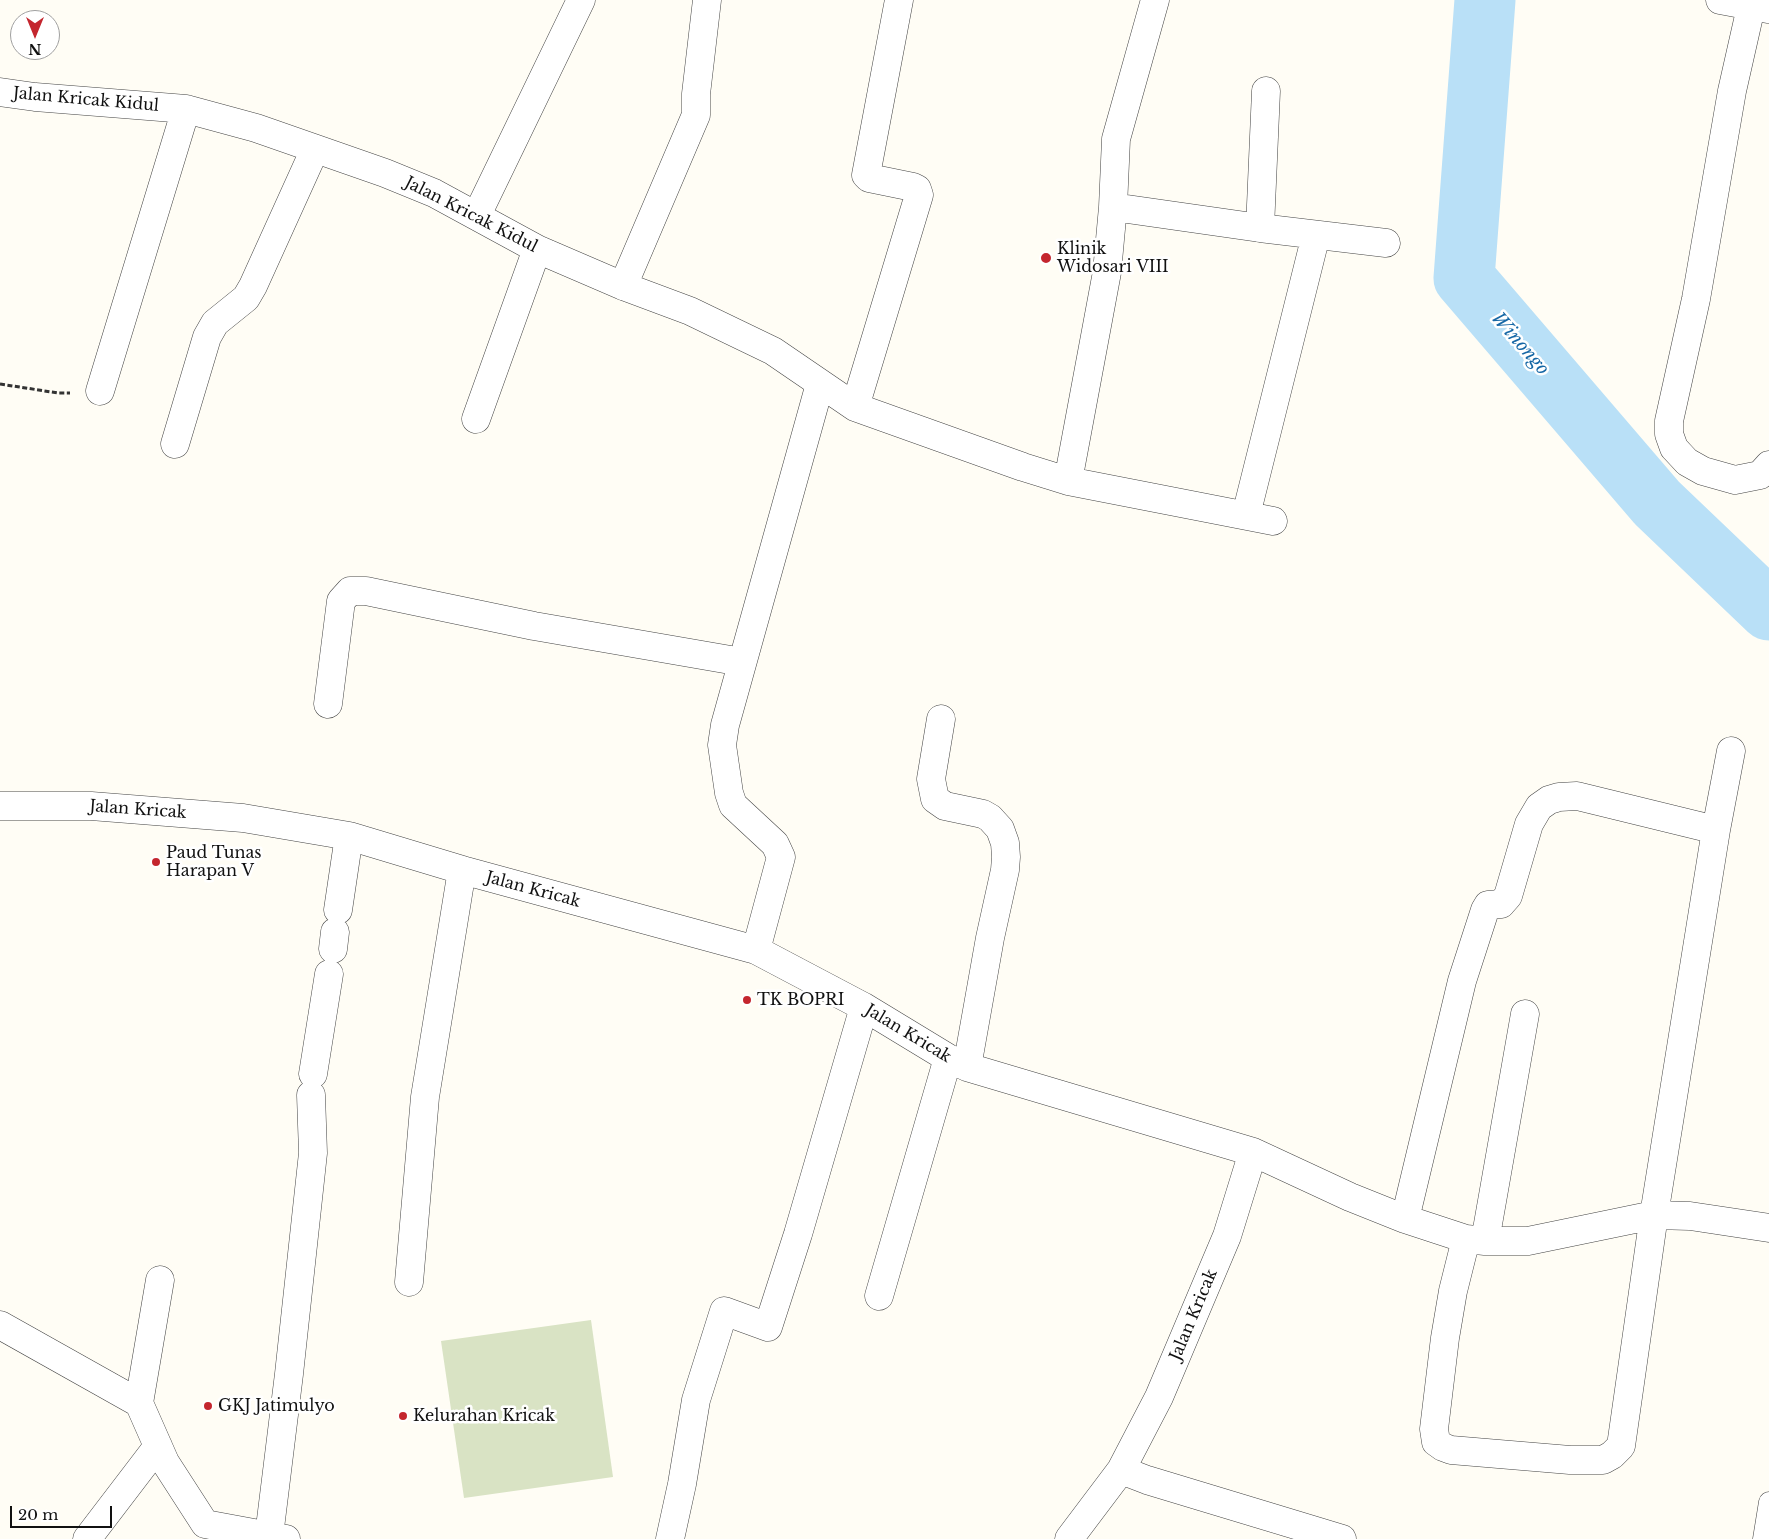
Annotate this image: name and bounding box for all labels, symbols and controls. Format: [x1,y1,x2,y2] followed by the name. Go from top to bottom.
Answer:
[10,10,60,60] north arrow
[28,40,42,58] text: N
[12,84,160,116] street label: Jalan Kricak Kidul
[401,173,541,257] street label: Jalan Kricak Kidul
[1057,239,1169,277] place label: Klinik Widosari VIII
[1039,251,1053,265] marker: Klinik Widosari VIII
[1487,308,1553,380] water label: Winongo
[89,797,187,823] street label: Jalan Kricak
[166,843,262,881] place label: Paud Tunas Harapan V
[150,856,162,868] marker: Paud Tunas Harapan V
[484,868,582,912] street label: Jalan Kricak
[757,990,844,1010] place label: TK BOPRI
[741,994,753,1006] marker: TK BOPRI
[861,1001,955,1067] street label: Jalan Kricak
[1166,1267,1222,1363] street label: Jalan Kricak
[218,1396,335,1416] place label: GKJ Jatimulyo
[202,1400,214,1412] marker: GKJ Jatimulyo
[413,1406,555,1426] place label: Kelurahan Kricak
[397,1410,409,1422] marker: Kelurahan Kricak
[12,1496,115,1528] scale bar
[18,1505,58,1524] text: 20 m

